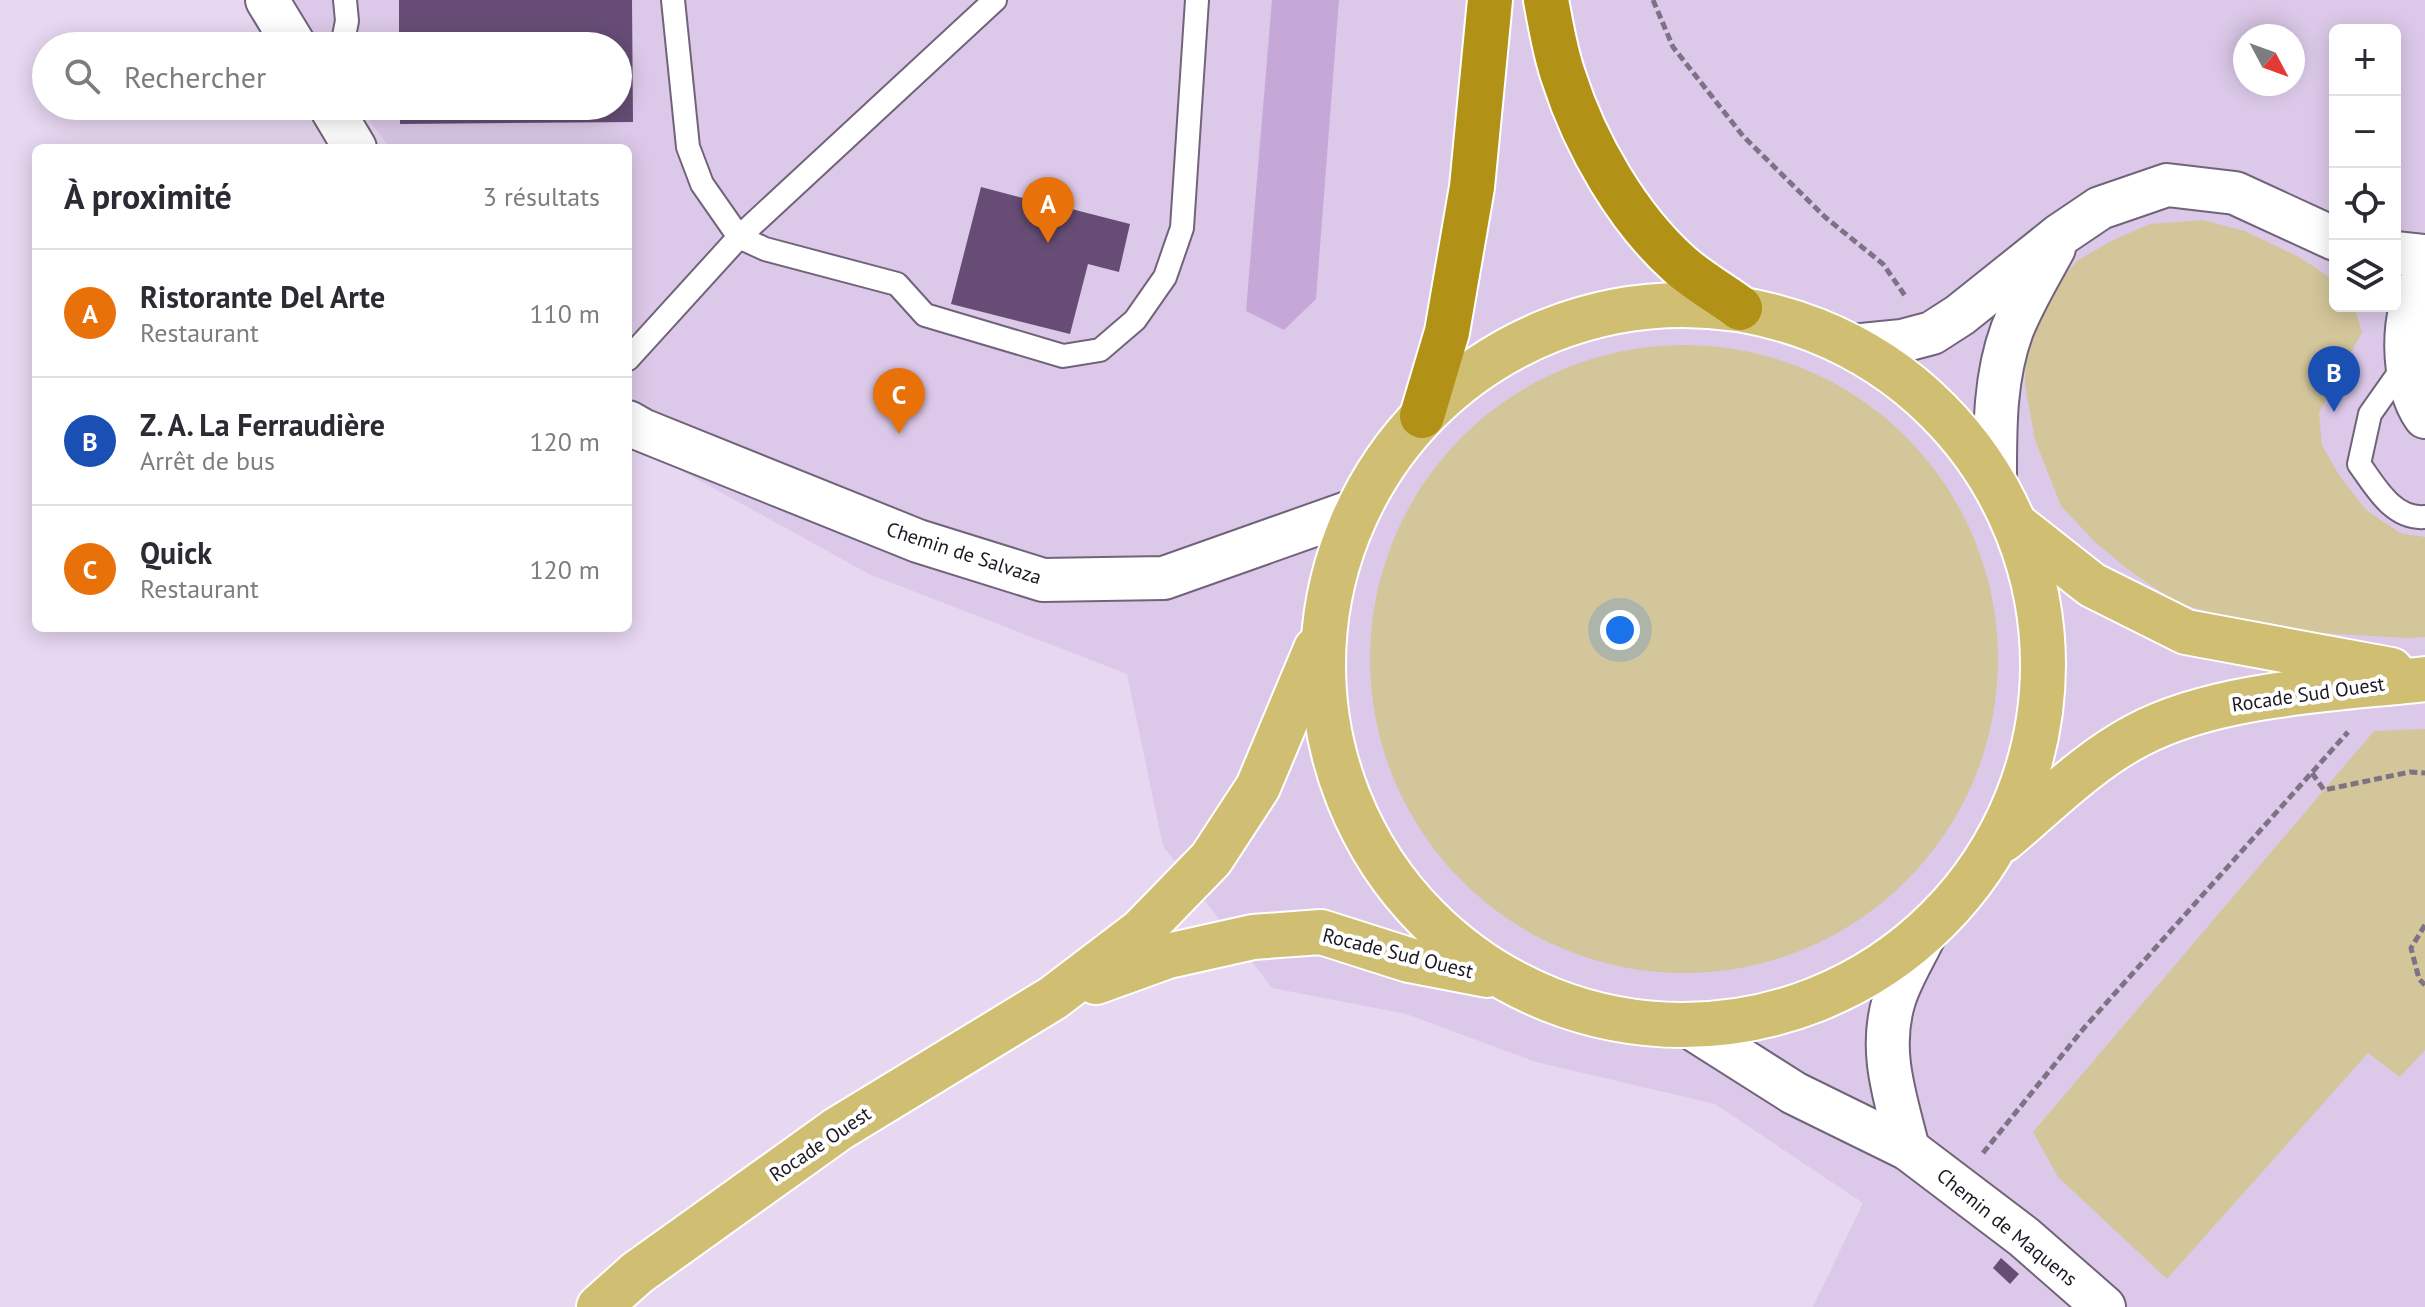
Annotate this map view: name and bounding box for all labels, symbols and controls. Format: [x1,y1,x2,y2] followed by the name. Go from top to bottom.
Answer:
[2233,24,2305,96] north arrow
[2329,24,2401,312] map controls
[2329,24,2401,96] button: +
[32,32,632,120] search box
[60,54,104,98] icon: search
[124,57,266,96] text: Rechercher
[2329,96,2401,168] button: −
[2329,168,2401,240] button: locate
[64,174,232,218] text: À proximité
[1022,177,1074,243] pin: A
[483,180,600,213] text: 3 résultats
[2329,240,2401,312] button: layers
[140,277,385,316] text: Ristorante Del Arte
[82,297,98,330] text: A
[529,297,600,330] text: 110 m
[140,316,259,349] text: Restaurant
[2308,346,2360,412] pin: B
[873,368,925,434] pin: C
[140,405,385,444] text: Z. A. La Ferraudière
[82,425,98,458] text: B
[529,425,600,458] text: 120 m
[140,444,275,477] text: Arrêt de bus
[883,516,1045,590] street label: Chemin de Salvaza
[140,533,212,572] text: Quick
[83,553,97,586] text: C
[529,553,600,586] text: 120 m
[140,572,259,605] text: Restaurant
[1600,610,1640,650] your location
[2230,670,2386,718] street label: Rocade Sud Ouest
[1320,922,1476,984] street label: Rocade Sud Ouest
[764,1100,876,1187] street label: Rocade Ouest
[1931,1162,2083,1292] street label: Chemin de Maquens

